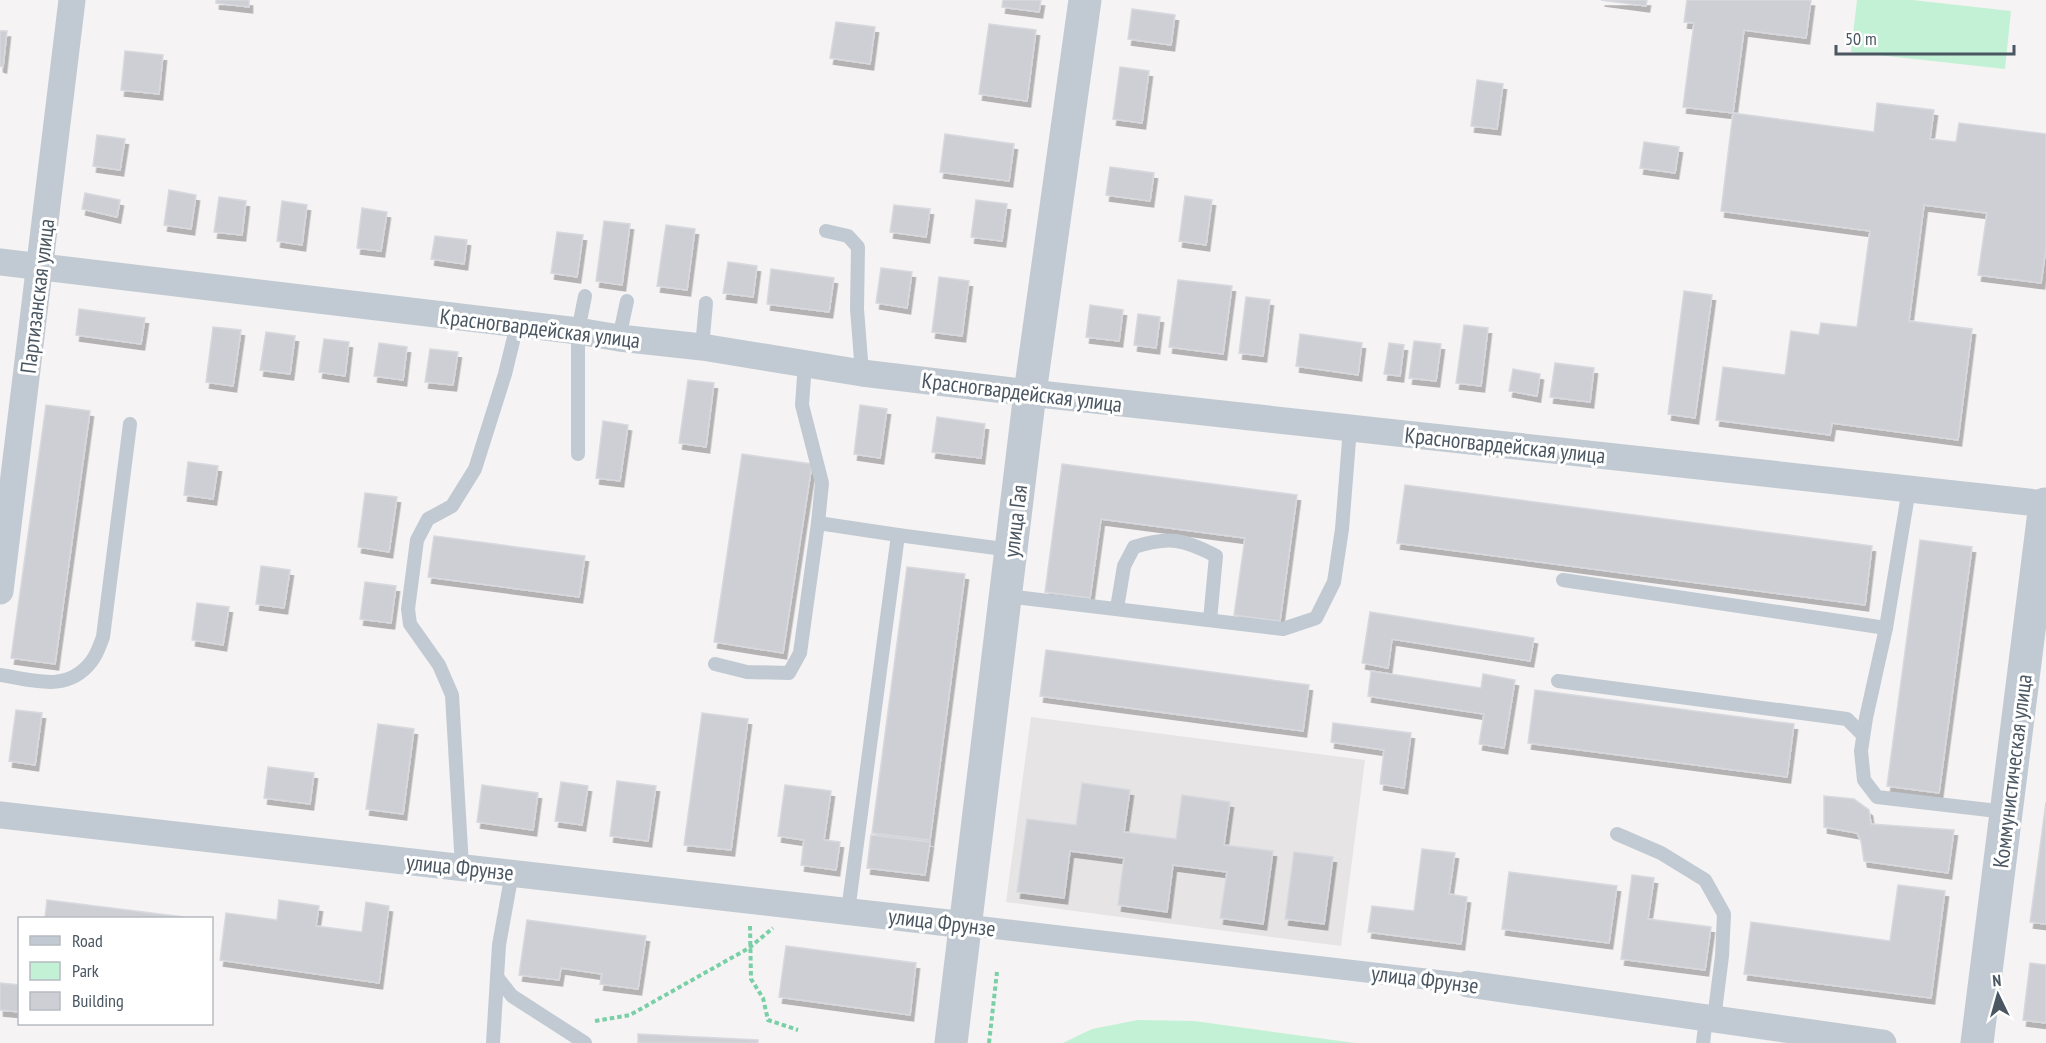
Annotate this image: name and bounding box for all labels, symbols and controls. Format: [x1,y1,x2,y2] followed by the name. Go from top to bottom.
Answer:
[1836,18,2014,56] scale bar
[1845,27,1877,50] text: 50 m
[14,217,60,375] street label: Партизанская улица
[438,302,642,354] street label: Красногвардейская улица
[920,366,1124,418] street label: Красногвардейская улица
[1403,421,1607,469] street label: Красногвардейская улица
[997,483,1033,559] street label: улица Гая
[1986,673,2038,869] street label: Коммунистическая улица
[405,847,515,887] street label: улица Фрунзе
[887,902,997,942] street label: улица Фрунзе
[18,917,213,1025] legend
[72,929,103,952] text: Road
[72,959,99,982] text: Park
[1370,959,1480,999] street label: улица Фрунзе
[1968,965,2028,1025] north arrow
[1992,970,2002,990] text: N
[72,989,124,1012] text: Building

